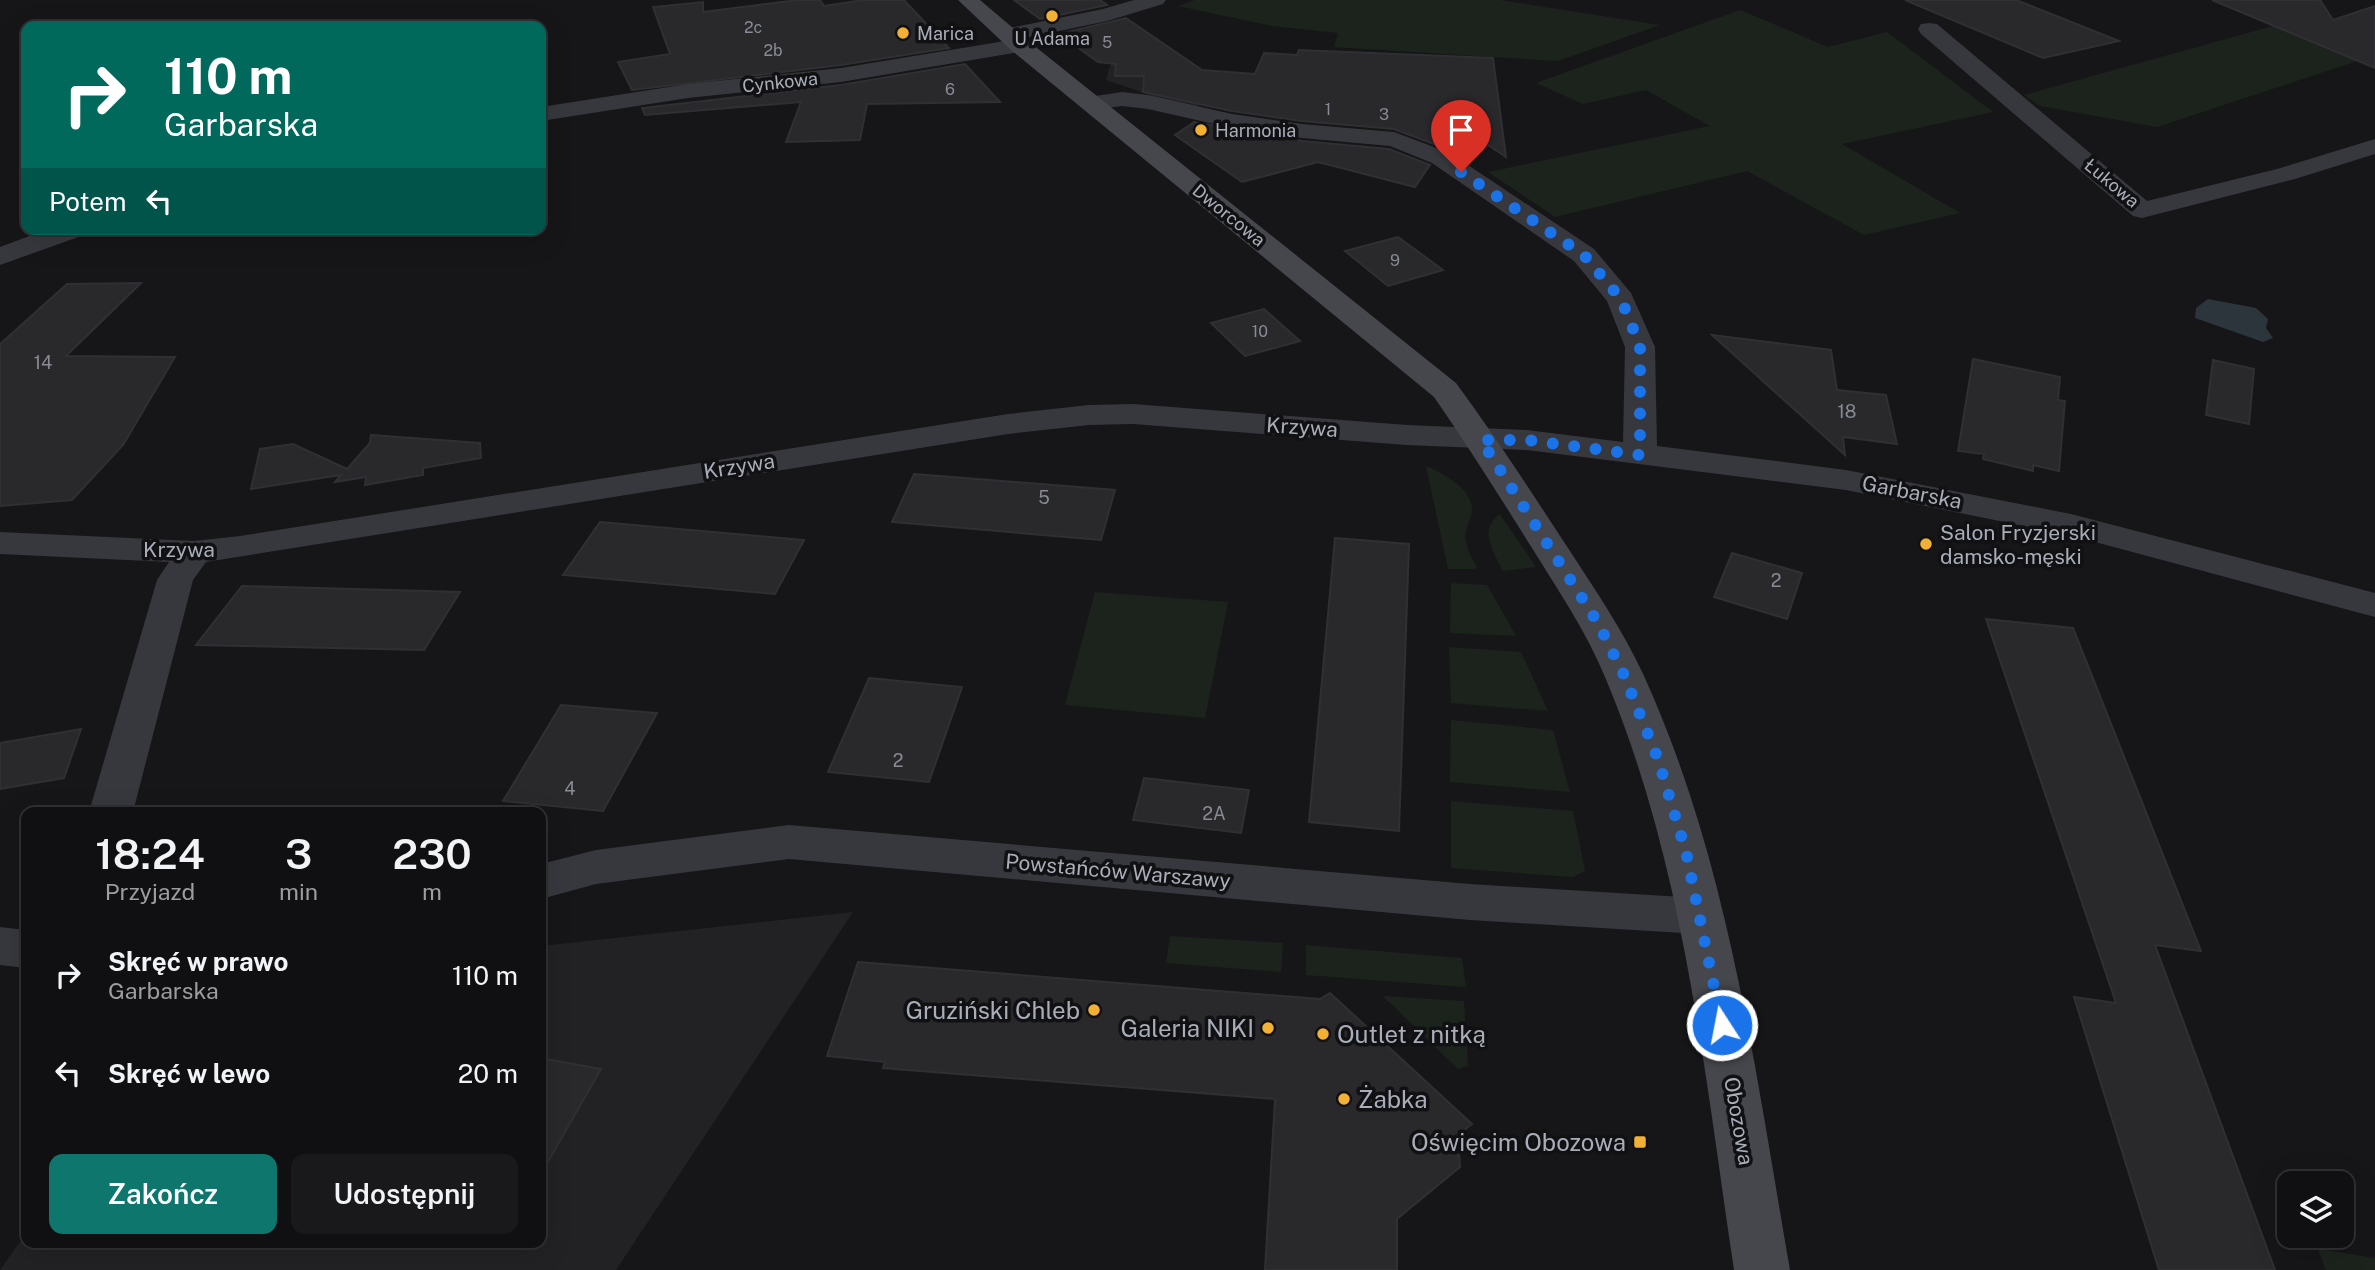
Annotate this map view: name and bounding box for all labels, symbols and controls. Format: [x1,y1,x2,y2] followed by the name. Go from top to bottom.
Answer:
[1044,8,1060,24] marker: U Adama
[744,18,762,37] house number: 2c
[917,23,974,44] place label: Marica
[895,25,911,41] marker: Marica
[1014,28,1090,49] place label: U Adama
[1102,33,1112,52] house number: 5
[763,41,783,60] house number: 2b
[164,47,292,105] text: 110 m
[49,49,140,140] icon: right
[741,68,819,96] street label: Cynkowa
[945,80,955,99] house number: 6
[1325,100,1331,119] house number: 1
[1431,100,1491,172] pin
[1379,105,1389,124] house number: 3
[164,106,318,143] text: Garbarska
[1442,111,1480,149] icon: arrive
[1215,120,1296,141] place label: Harmonia
[1193,122,1209,138] marker: Harmonia
[2081,154,2143,212] street label: Łukowa
[1189,179,1269,251] street label: Dworcowa
[140,182,178,220] icon: left
[49,186,126,217] text: Potem
[1390,251,1400,270] house number: 9
[1252,322,1268,341] house number: 10
[34,352,52,373] house number: 14
[1838,401,1856,422] house number: 18
[1265,412,1339,442] street label: Krzywa
[702,448,776,484] street label: Krzywa
[1860,470,1964,514] street label: Garbarska
[1038,487,1050,508] house number: 5
[1940,520,2096,569] place label: Salon Fryzjerski damsko-męski
[1918,536,1934,552] marker: Salon Fryzjerski damsko-męski
[143,537,215,562] street label: Krzywa
[1771,570,1781,591] house number: 2
[893,750,903,771] house number: 2
[564,778,576,799] house number: 4
[1202,803,1226,824] house number: 2A
[95,829,205,878] text: 18:24
[285,829,312,878] text: 3
[392,829,472,878] text: 230
[1004,849,1232,893] street label: Powstańców Warszawy
[105,878,195,905] text: Przyjazd
[279,878,318,905] text: min
[422,878,442,905] text: m
[108,946,288,977] text: Skręć w prawo
[49,956,87,994] icon: right
[452,960,518,991] text: 110 m
[108,977,219,1004] text: Garbarska
[1685,988,1759,1062] position arrow
[905,996,1080,1024] place label: Gruziński Chleb
[1086,1002,1102,1018] marker: Gruziński Chleb
[1120,1014,1254,1042] place label: Galeria NIKI
[1260,1020,1276,1036] marker: Galeria NIKI
[1337,1020,1486,1048] place label: Outlet z nitką
[1315,1026,1331,1042] marker: Outlet z nitką
[49,1054,87,1092] icon: left
[108,1058,270,1089] text: Skręć w lewo
[458,1058,518,1089] text: 20 m
[1719,1075,1759,1167] street label: Obozowa
[1358,1085,1427,1113] place label: Żabka
[1336,1091,1352,1107] marker: Żabka
[1411,1128,1626,1156] place label: Oświęcim Obozowa
[1632,1134,1648,1150] marker: Oświęcim Obozowa
[49,1154,277,1234] button: Zakończ
[291,1154,518,1234] button: Udostępnij
[2277,1171,2354,1248] map controls
[2277,1171,2354,1248] button: layers

